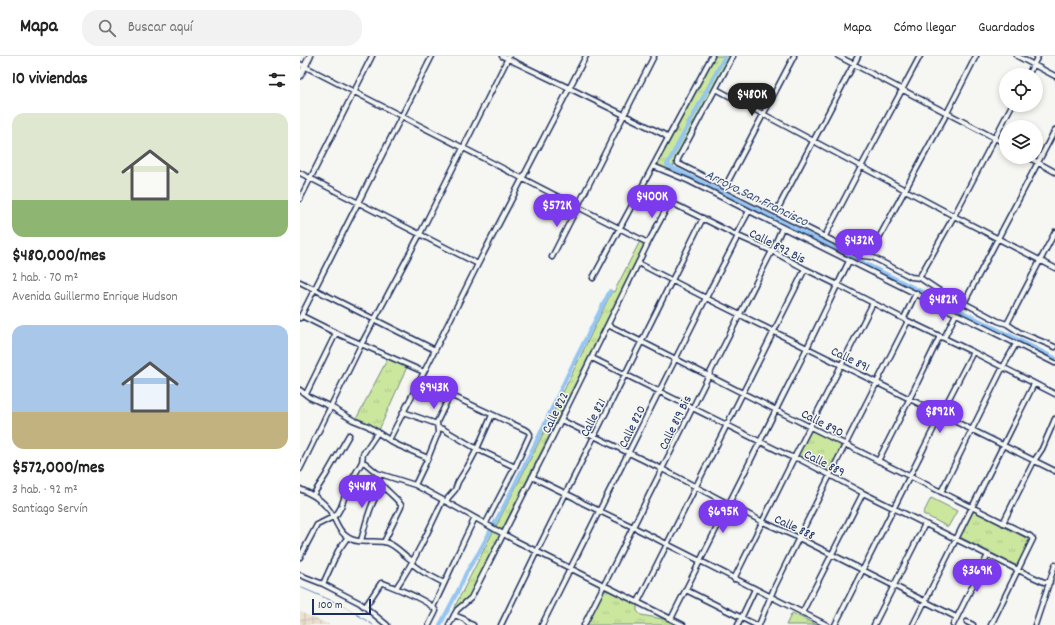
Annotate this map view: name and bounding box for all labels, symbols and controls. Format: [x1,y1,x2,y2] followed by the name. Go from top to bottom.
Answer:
[82,10,362,46] search box
[20,14,58,41] text: Mapa
[96,17,118,39] icon: search
[128,17,193,39] text: Buscar aquí
[844,18,871,38] text: Mapa
[893,18,956,38] text: Cómo llegar
[978,18,1035,38] text: Guardados
[12,68,88,92] text: 10 viviendas
[999,68,1043,164] map controls
[999,68,1043,112] button: locate
[266,69,288,91] icon: filters
[724,83,780,117] pin: $480K
[737,86,767,105] text: $480K
[999,120,1043,164] button: layers
[114,139,186,211] icon: home
[701,165,812,233] water label: Arroyo San Francisco
[624,185,680,219] pin: $400K
[636,188,668,207] text: $400K
[529,194,585,228] pin: $572K
[542,197,572,216] text: $572K
[745,225,808,270] street label: Calle 892 Bis
[831,229,887,263] pin: $432K
[844,232,874,251] text: $432K
[12,245,106,269] text: $480,000/mes
[12,269,78,288] text: 2 hab. · 70 m²
[12,288,178,307] text: Avenida Guillermo Enrique Hudson
[915,288,971,322] pin: $482K
[929,291,957,310] text: $482K
[827,343,873,378] street label: Calle 891
[114,351,186,423] icon: home
[406,376,462,410] pin: $943K
[419,379,449,398] text: $943K
[538,389,574,437] street label: Calle 822
[655,393,698,454] street label: Calle 819 Bis
[576,395,612,441] street label: Calle 821
[912,400,968,434] pin: $892K
[615,403,652,452] street label: Calle 820
[925,403,955,422] text: $892K
[797,405,847,443] street label: Calle 890
[800,446,848,483] street label: Calle 889
[12,457,105,481] text: $572,000/mes
[334,475,390,509] pin: $448K
[348,478,376,497] text: $448K
[12,481,78,500] text: 3 hab. · 92 m²
[12,500,88,519] text: Santiago Servín
[695,500,751,534] pin: $695K
[708,503,738,522] text: $695K
[770,511,817,546] street label: Calle 888
[949,559,1005,593] pin: $369K
[962,562,992,581] text: $369K
[312,597,371,616] scale bar
[318,598,342,614] text: 100 m

